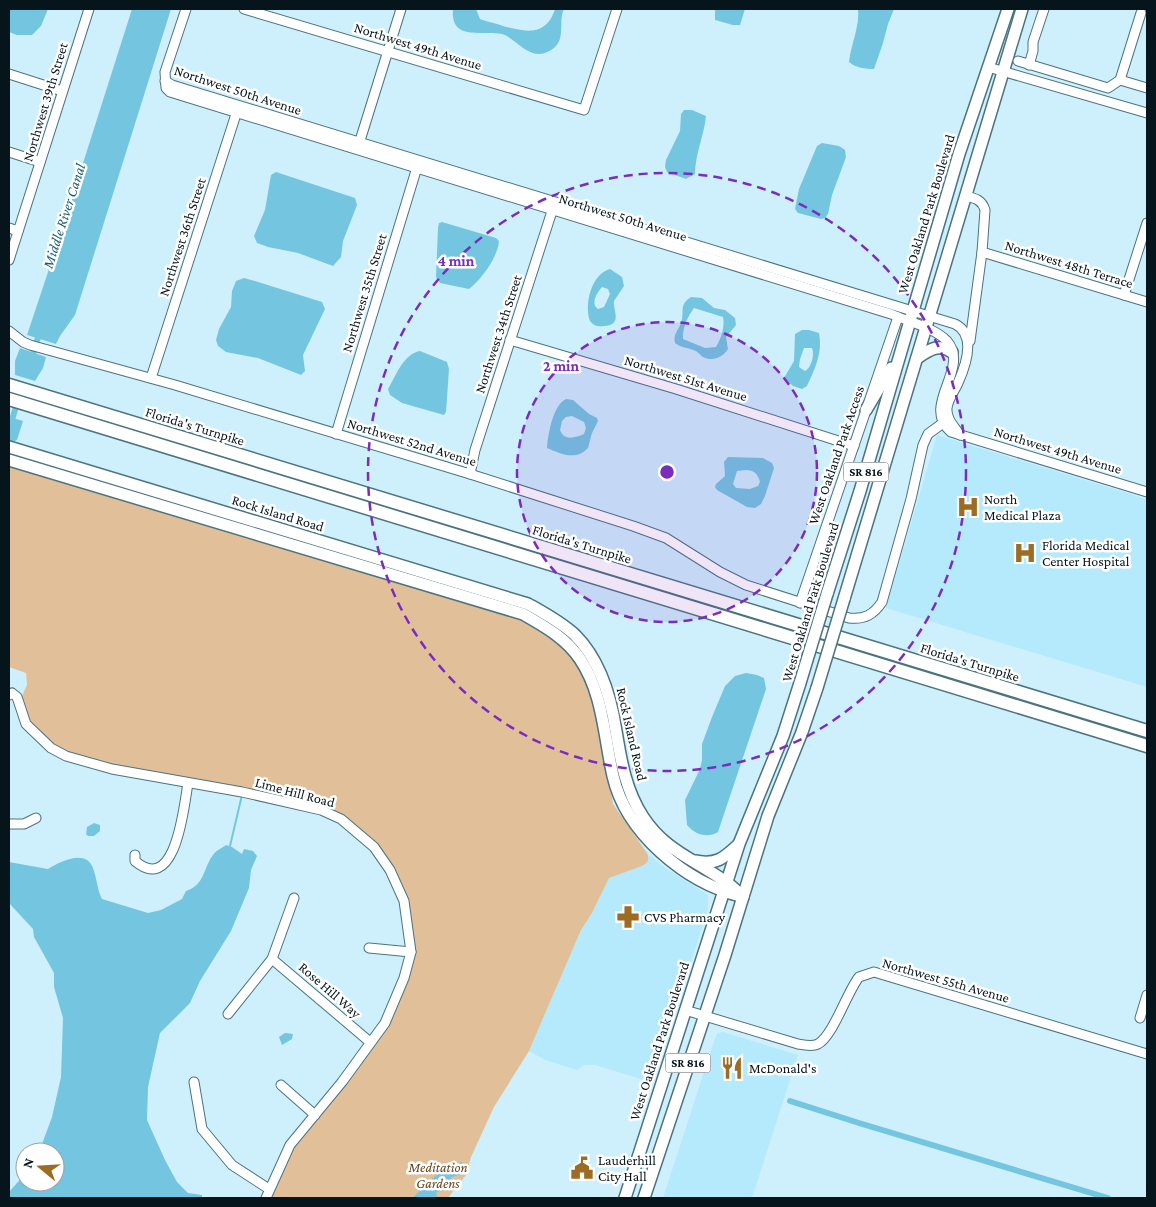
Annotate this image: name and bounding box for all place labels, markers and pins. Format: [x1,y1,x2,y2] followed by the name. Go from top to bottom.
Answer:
[658,463,676,481] centre of rings
[984,491,1062,523] place label: North Medical Plaza
[955,494,981,520] hospital icon: North Medical Plaza
[1042,537,1130,569] place label: Florida Medical Center Hospital
[1012,540,1038,566] hospital icon: Florida Medical Center Hospital
[615,904,641,930] pharmacy icon: CVS Pharmacy
[644,909,726,925] place label: CVS Pharmacy
[719,1055,745,1081] restaurant icon: McDonald's
[749,1060,816,1076] place label: McDonald's
[598,1152,656,1184] place label: Lauderhill City Hall
[569,1155,595,1181] public building icon: Lauderhill City Hall

